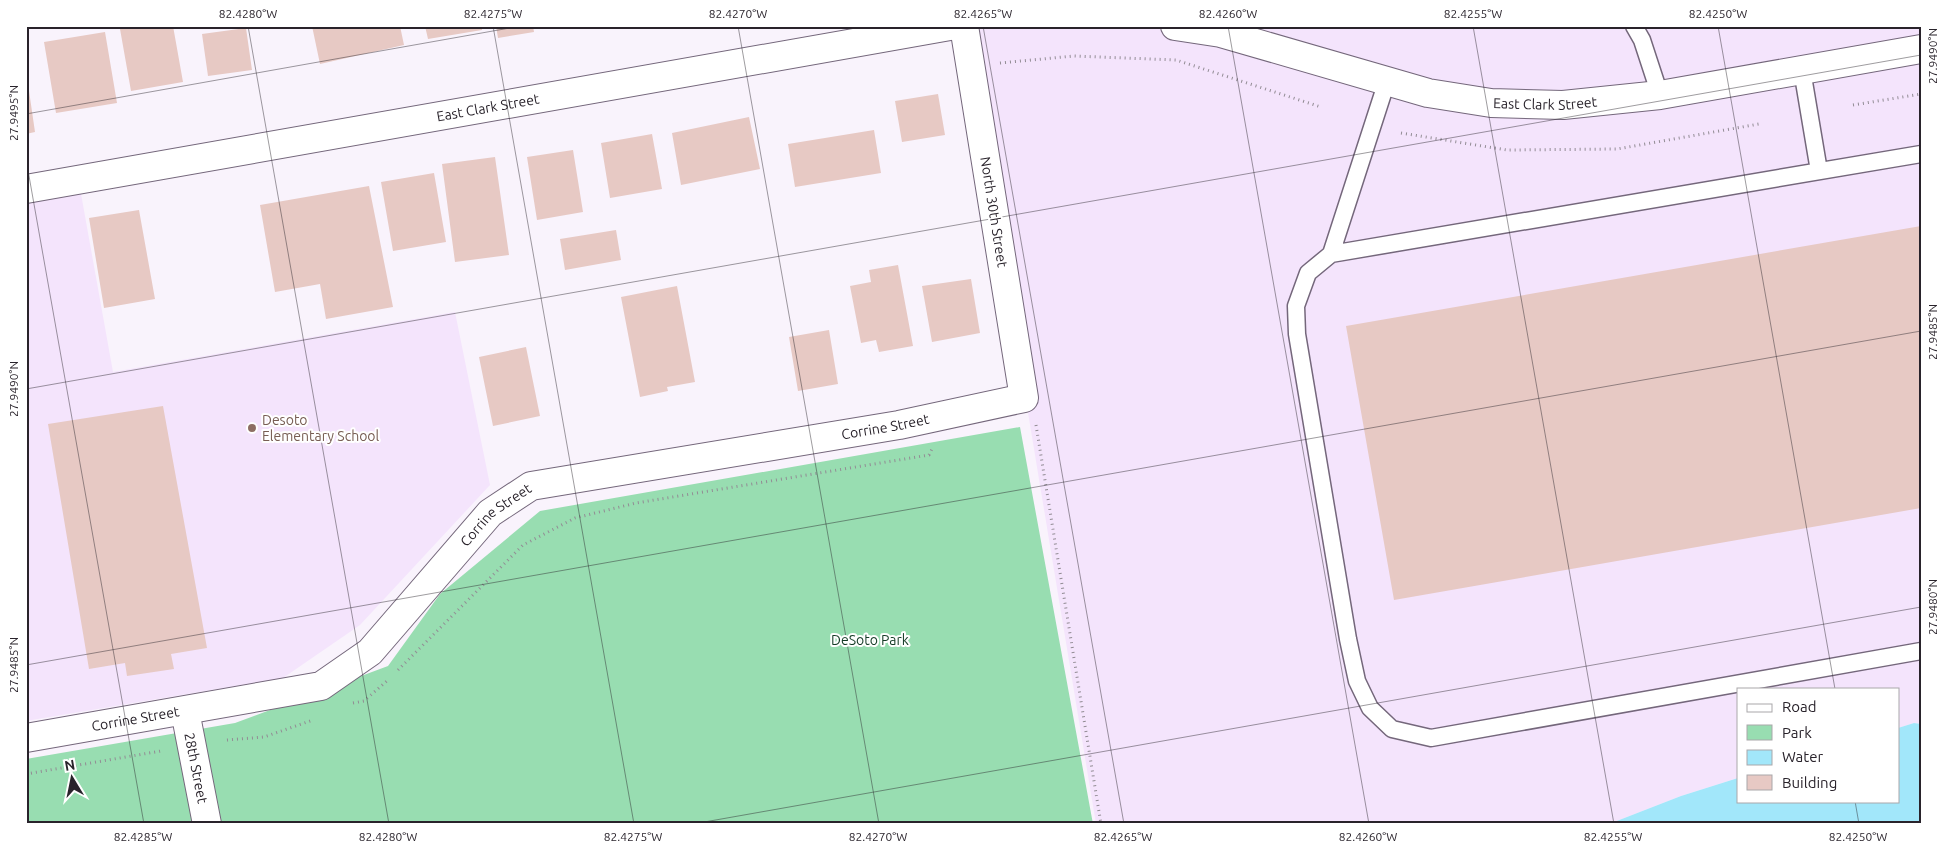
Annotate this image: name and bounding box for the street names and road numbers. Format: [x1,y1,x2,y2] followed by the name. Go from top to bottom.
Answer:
[435,91,541,124] street label: East Clark Street
[1493,93,1598,113] street label: East Clark Street
[977,156,1011,269] street label: North 30th Street
[840,411,931,442] street label: Corrine Street
[457,480,535,549] street label: Corrine Street
[90,703,181,734] street label: Corrine Street
[181,731,211,805] street label: 28th Street

